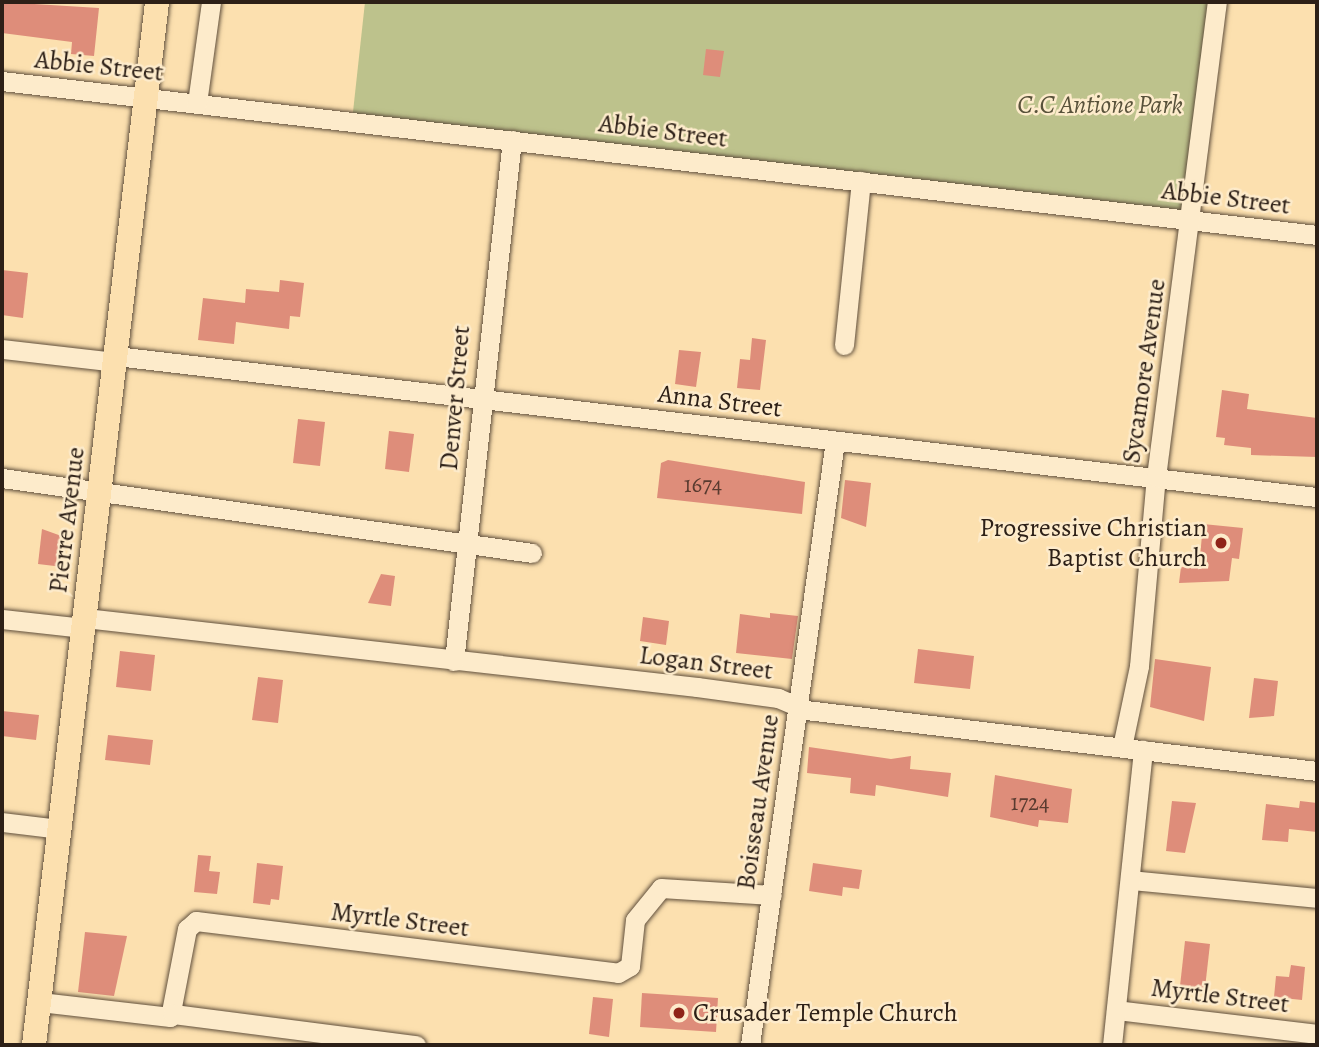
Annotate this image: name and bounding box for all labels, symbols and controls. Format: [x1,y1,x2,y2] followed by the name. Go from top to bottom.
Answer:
[33,44,165,88] street label: Abbie Street
[1017,89,1183,121] park label: C.C Antione Park
[597,108,729,154] street label: Abbie Street
[1160,175,1292,221] street label: Abbie Street
[1116,277,1172,465] street label: Sycamore Avenue
[433,324,477,472] street label: Denver Street
[656,378,784,424] street label: Anna Street
[43,445,91,595] street label: Pierre Avenue
[684,471,722,499] house number: 1674
[980,512,1207,574] place label: Progressive Christian Baptist Church
[1213,535,1229,551] marker: Progressive Christian Baptist Church
[637,639,775,687] street label: Logan Street
[730,712,786,892] street label: Boisseau Avenue
[1011,789,1049,817] house number: 1724
[329,896,471,944] street label: Myrtle Street
[1149,972,1291,1020] street label: Myrtle Street
[693,997,958,1029] place label: Crusader Temple Church
[671,1005,687,1021] marker: Crusader Temple Church

